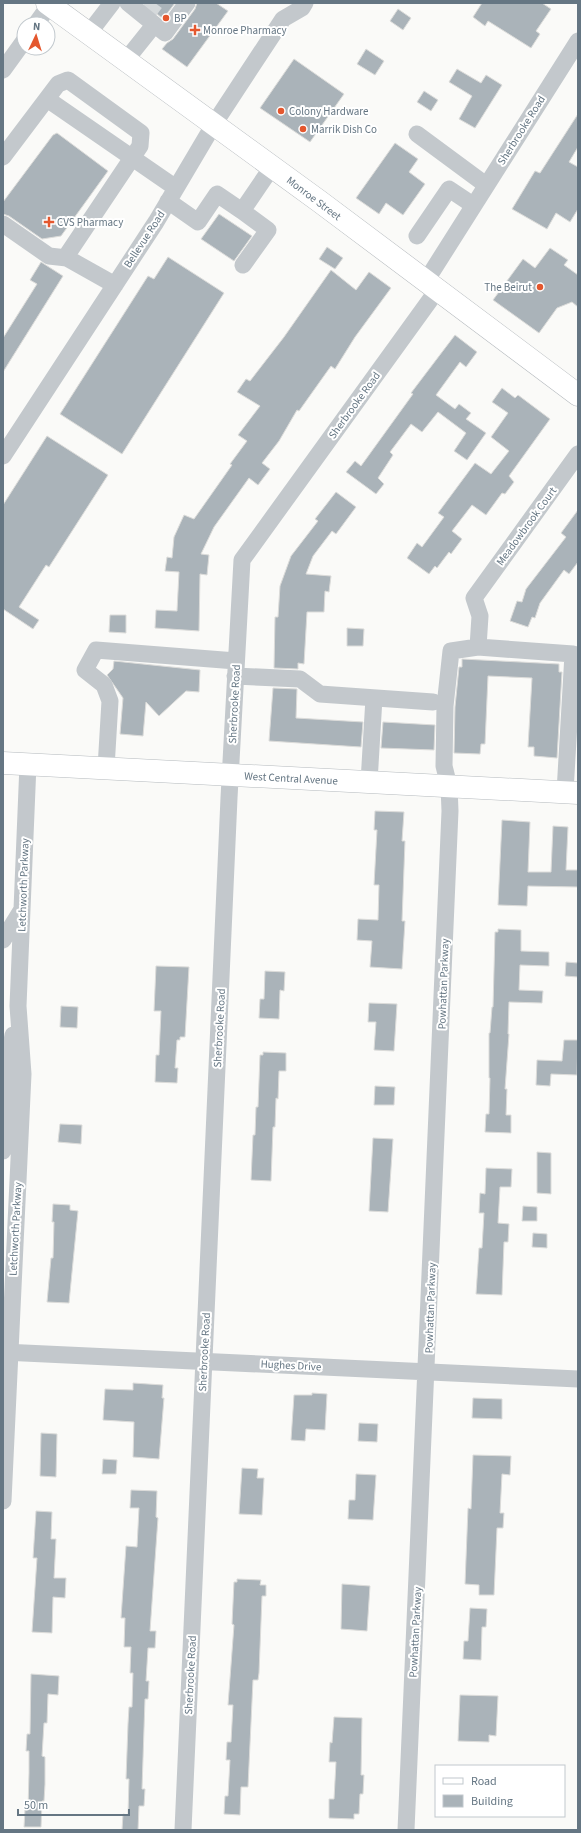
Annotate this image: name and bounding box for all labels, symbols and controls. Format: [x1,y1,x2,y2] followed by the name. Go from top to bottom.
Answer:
[174,11,187,26] place label: BP
[161,13,171,23] marker: BP
[16,16,56,56] north arrow
[32,19,41,34] text: N
[203,23,287,38] place label: Monroe Pharmacy
[190,25,200,35] marker: Monroe Pharmacy
[494,93,549,168] street label: Sherbrooke Road
[289,104,369,119] place label: Colony Hardware
[276,106,286,116] marker: Colony Hardware
[311,122,377,137] place label: Marrik Dish Co
[298,124,308,134] marker: Marrik Dish Co
[283,173,344,224] street label: Monroe Street
[120,208,169,271] street label: Bellevue Road
[57,215,123,230] place label: CVS Pharmacy
[44,217,54,227] marker: CVS Pharmacy
[484,280,532,295] place label: The Beirut
[535,282,545,292] marker: The Beirut
[325,369,384,442] street label: Sherbrooke Road
[493,484,560,569] street label: Meadowbrook Court
[225,664,244,744] street label: Sherbrooke Road
[244,769,339,788] street label: West Central Avenue
[14,838,33,932] street label: Letchworth Parkway
[434,938,453,1030] street label: Powhattan Parkway
[210,988,229,1068] street label: Sherbrooke Road
[6,1182,25,1276] street label: Letchworth Parkway
[421,1262,440,1354] street label: Powhattan Parkway
[195,1312,214,1392] street label: Sherbrooke Road
[260,1356,322,1375] street label: Hughes Drive
[406,1586,425,1678] street label: Powhattan Parkway
[181,1635,200,1715] street label: Sherbrooke Road
[435,1765,565,1817] legend
[471,1773,497,1790] text: Road
[18,1791,129,1817] scale bar
[471,1793,513,1810] text: Building
[24,1797,48,1814] text: 50 m

